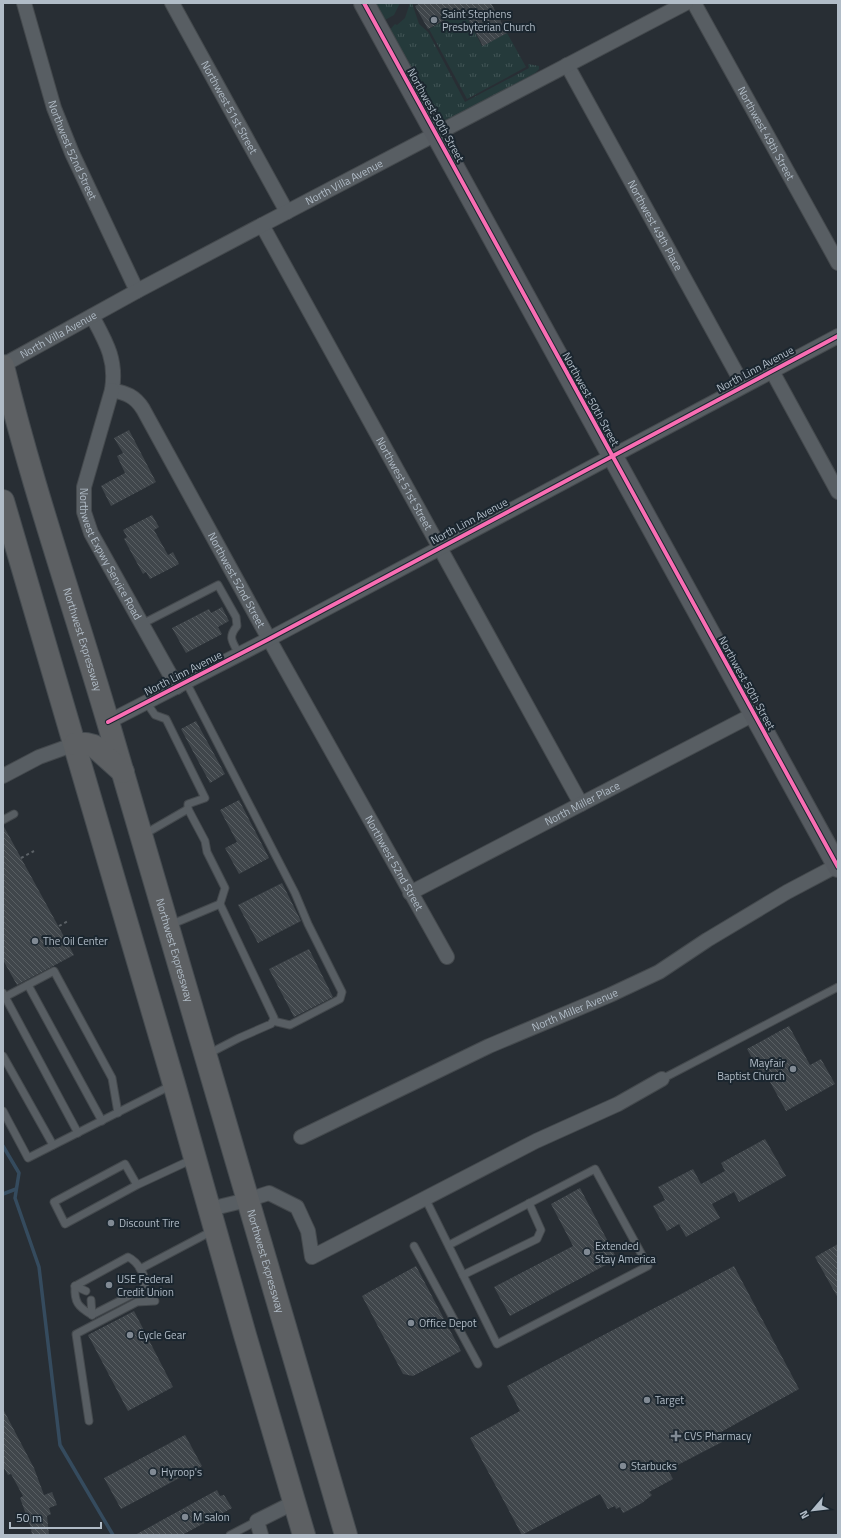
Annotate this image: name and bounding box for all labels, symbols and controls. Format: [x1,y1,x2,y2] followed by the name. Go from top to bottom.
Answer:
[442,6,536,35] place label: Saint Stephens Presbyterian Church
[429,15,439,25] marker: Saint Stephens Presbyterian Church
[197,58,262,157] street label: Northwest 51st Street
[404,65,468,165] street label: Northwest 50th Street
[734,84,799,183] street label: Northwest 49th Street
[44,98,101,203] street label: Northwest 52nd Street
[302,155,386,209] street label: North Villa Avenue
[624,177,687,274] street label: Northwest 49th Place
[17,307,100,362] street label: North Villa Avenue
[713,342,797,396] street label: North Linn Avenue
[559,349,623,449] street label: Northwest 50th Street
[372,434,437,533] street label: Northwest 51st Street
[76,488,146,623] street label: Northwest Expwy Service Road
[427,494,511,548] street label: North Linn Avenue
[204,529,269,631] street label: Northwest 52nd Street
[59,586,107,694] street label: Northwest Expressway
[715,633,779,733] street label: Northwest 50th Street
[141,646,225,700] street label: North Linn Avenue
[542,777,623,830] street label: North Miller Place
[361,812,428,914] street label: Northwest 52nd Street
[152,896,198,1005] street label: Northwest Expressway
[43,933,108,949] place label: The Oil Center
[30,936,40,946] marker: The Oil Center
[529,984,621,1035] street label: North Miller Avenue
[717,1055,785,1084] place label: Mayfair Baptist Church
[788,1064,798,1074] marker: Mayfair Baptist Church
[243,1207,289,1316] street label: Northwest Expressway
[119,1215,180,1231] place label: Discount Tire
[106,1218,116,1228] marker: Discount Tire
[595,1238,656,1267] place label: Extended Stay America
[582,1247,592,1257] marker: Extended Stay America
[117,1271,174,1300] place label: USE Federal Credit Union
[104,1280,114,1290] marker: USE Federal Credit Union
[419,1315,477,1331] place label: Office Depot
[406,1318,416,1328] marker: Office Depot
[138,1327,186,1343] place label: Cycle Gear
[125,1330,135,1340] marker: Cycle Gear
[655,1392,684,1408] place label: Target
[642,1395,652,1405] marker: Target
[684,1428,752,1444] place label: CVS Pharmacy
[671,1431,681,1441] marker: CVS Pharmacy
[631,1458,677,1474] place label: Starbucks
[618,1461,628,1471] marker: Starbucks
[161,1464,202,1480] place label: Hyroop's
[148,1467,158,1477] marker: Hyroop's
[793,1490,833,1530] north arrow
[10,1504,101,1530] scale bar
[16,1508,42,1527] text: 50 m
[795,1508,813,1522] text: N
[193,1509,230,1525] place label: M salon
[180,1512,190,1522] marker: M salon

